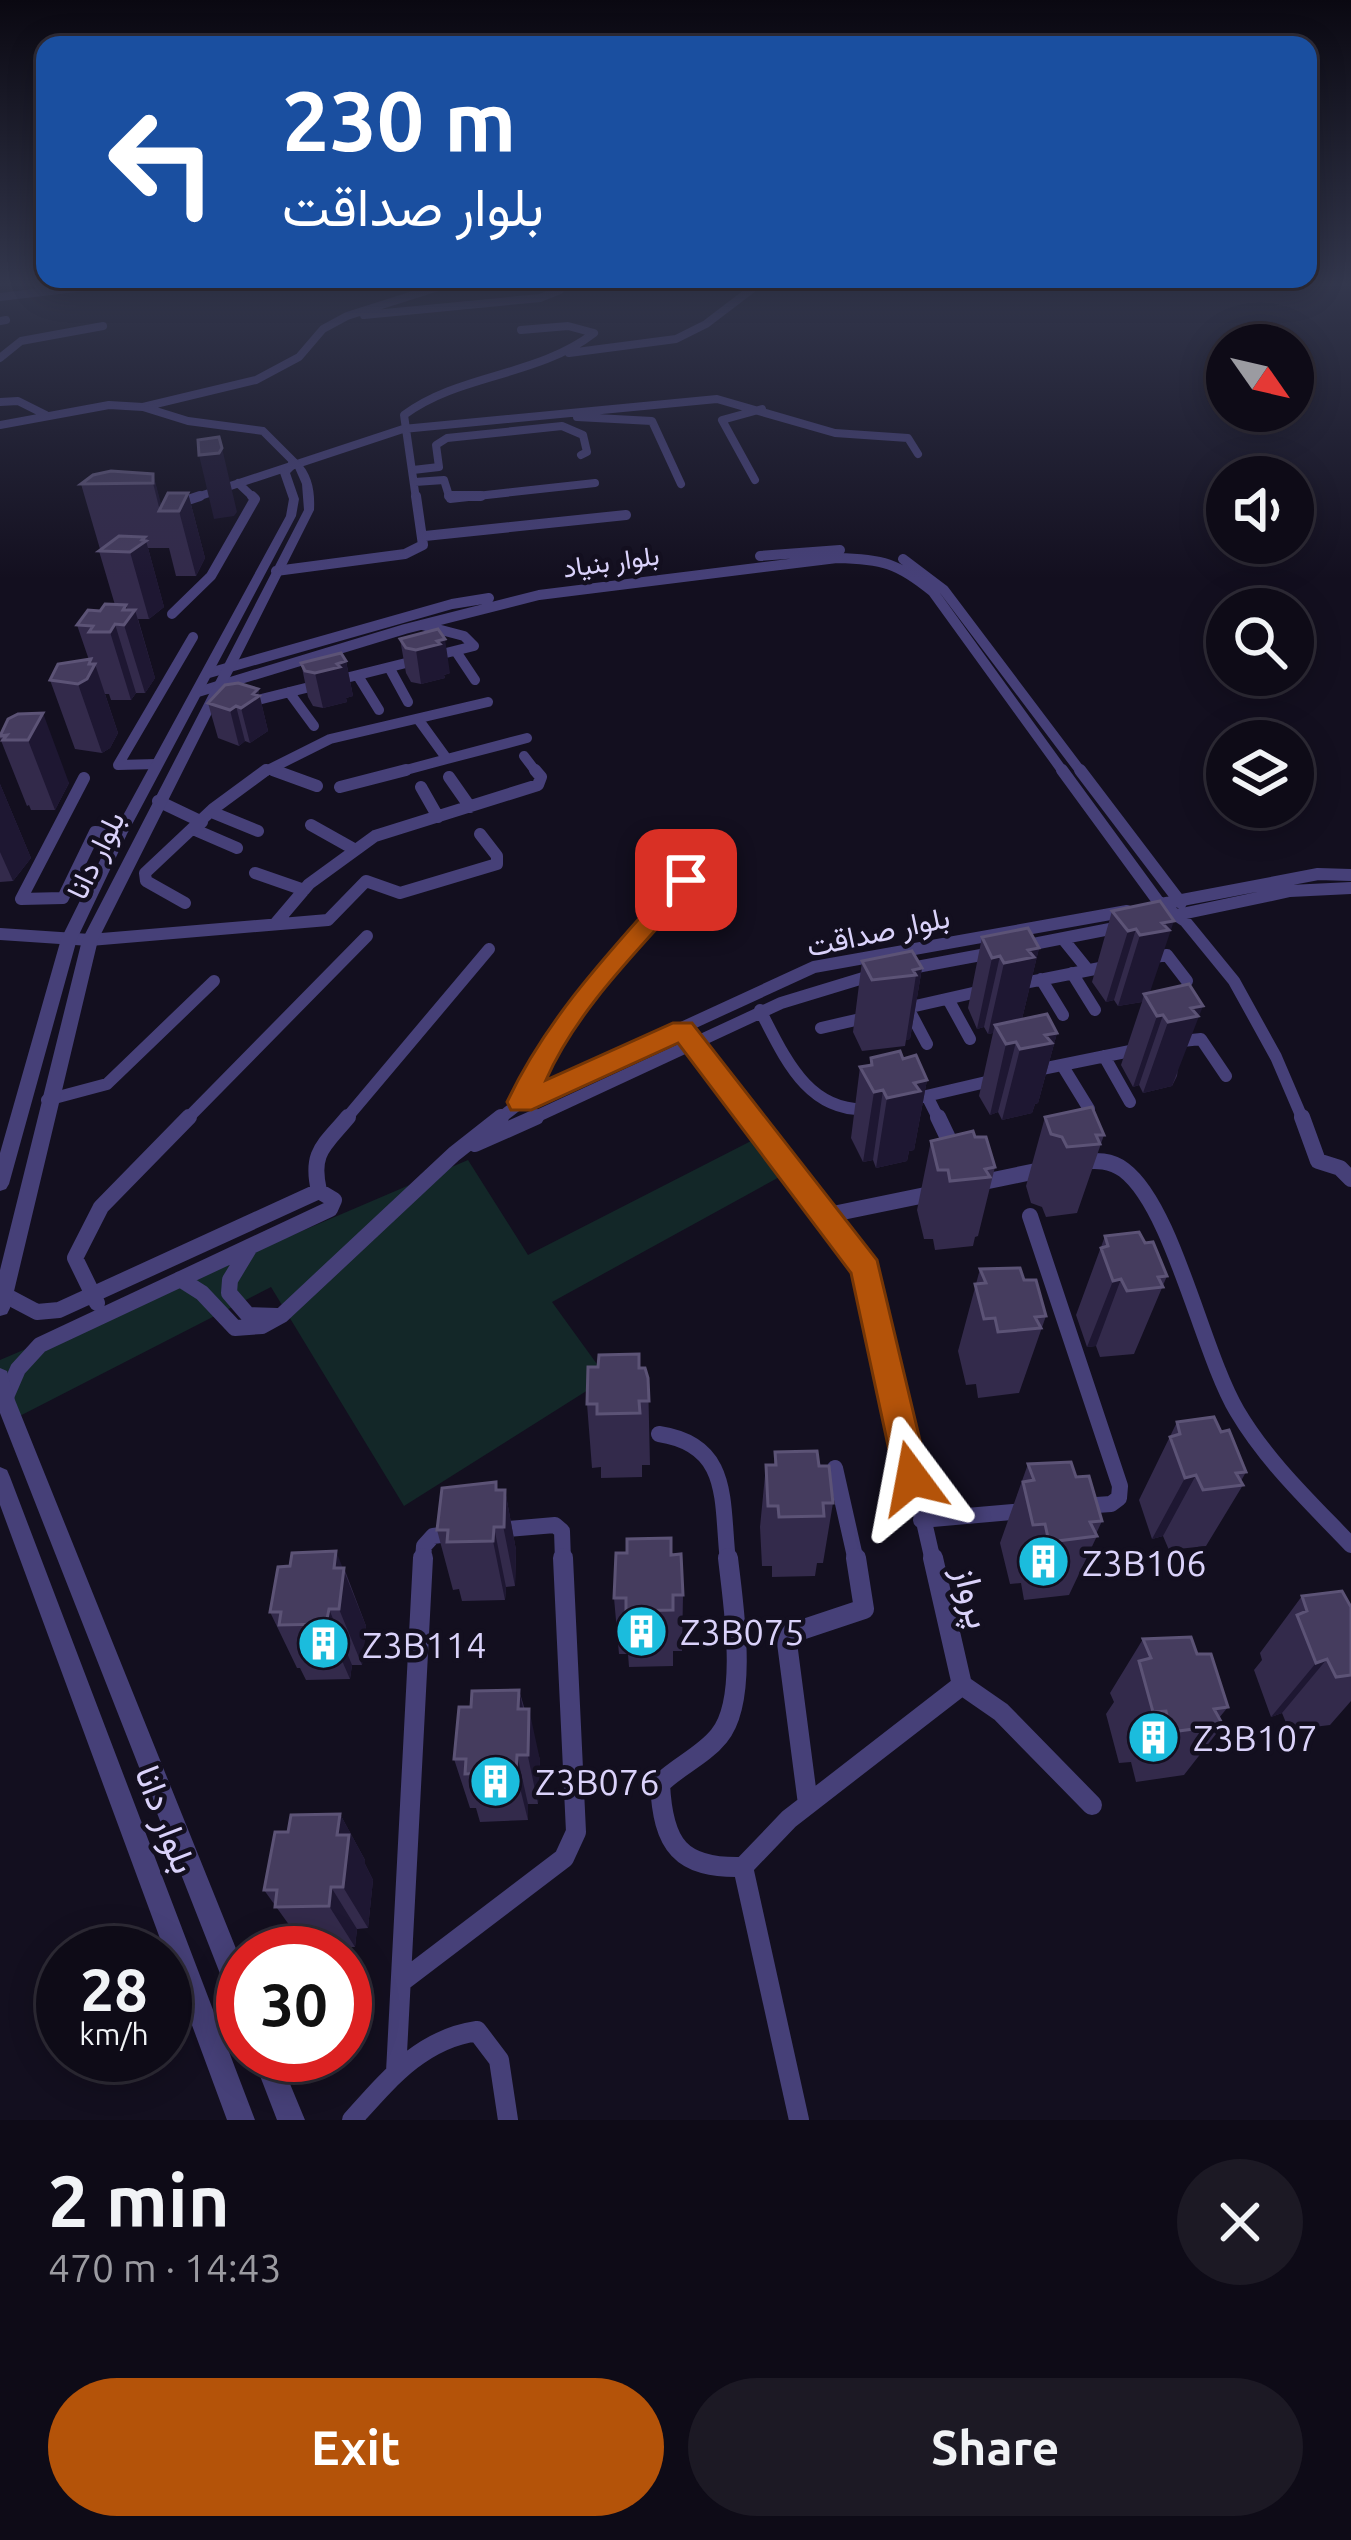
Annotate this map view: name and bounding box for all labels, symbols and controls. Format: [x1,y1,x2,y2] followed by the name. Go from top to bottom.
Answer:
[282,73,516,167] text: 230 m
[84,84,240,240] icon: left
[282,176,544,236] text: بلوار صداقت
[1206,324,1314,432] north arrow
[1206,324,1314,828] map controls
[1206,456,1314,564] button: sound
[561,539,662,586] street label: بلوار بنیاد
[1206,588,1314,696] button: search
[1206,720,1314,828] button: layers
[59,806,133,905] street label: بلوار دانا
[635,829,737,931] pin
[653,847,719,913] icon: arrive
[803,899,953,965] street label: بلوار صداقت
[849,1415,975,1541] position arrow
[1015,1534,1071,1590] building icon: Z3B106
[1082,1542,1206,1583] place label: Z3B106
[941,1561,1001,1633] street label: پرواز
[613,1603,669,1659] building icon: Z3B075
[680,1611,804,1652] place label: Z3B075
[295,1616,351,1672] building icon: Z3B114
[362,1624,486,1665] place label: Z3B114
[1126,1709,1182,1765] building icon: Z3B107
[1193,1717,1317,1758] place label: Z3B107
[468,1753,524,1809] building icon: Z3B076
[125,1759,206,1880] street label: بلوار دانا
[535,1761,659,1802] place label: Z3B076
[216,1926,372,2082] speed limit sign: 30
[80,1955,148,2022] text: 28
[79,2017,149,2051] text: km/h
[1177,2159,1303,2285] button: close
[48,2160,230,2241] text: 2 min
[48,2246,282,2289] text: 470 m · 14:43
[48,2378,664,2516] button: Exit
[688,2378,1303,2516] button: Share

